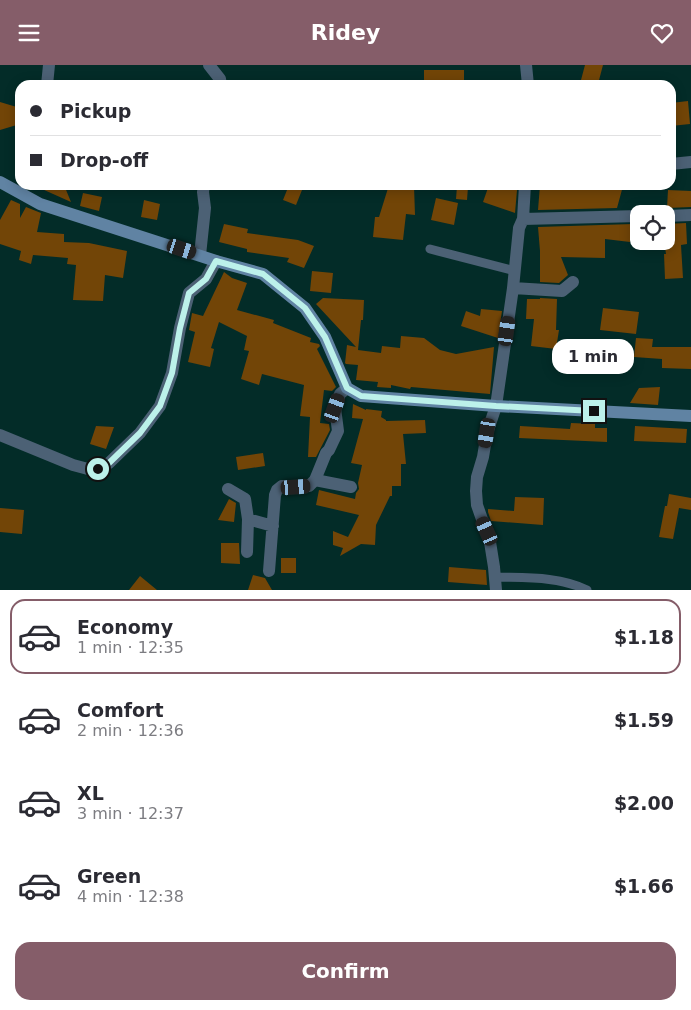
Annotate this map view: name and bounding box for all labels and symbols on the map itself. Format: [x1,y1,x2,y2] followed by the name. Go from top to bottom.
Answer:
[165,237,198,261] car
[497,315,516,347] car
[553,339,635,373] callout: 1 min
[322,391,347,425] car
[583,400,605,422] route end
[477,417,496,449] car
[87,458,109,480] route start
[280,478,311,496] car
[474,514,499,548] car

